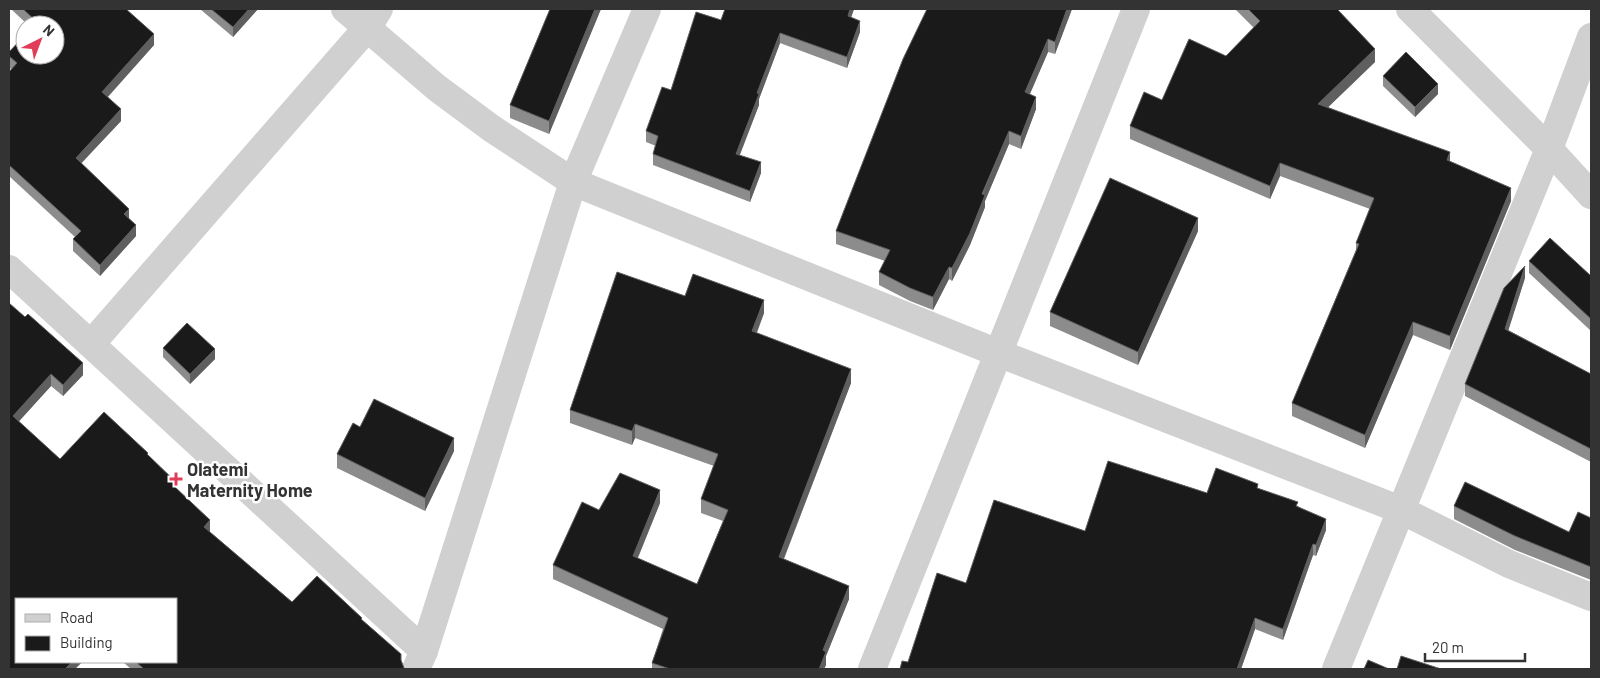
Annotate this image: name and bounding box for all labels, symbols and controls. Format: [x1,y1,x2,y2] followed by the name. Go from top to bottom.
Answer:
[15,15,65,65] north arrow
[40,21,58,39] text: N
[187,458,313,501] place label: Olatemi Maternity Home
[169,472,183,486] marker: Olatemi Maternity Home
[15,598,178,663] legend
[60,608,93,626] text: Road
[1425,630,1525,662] scale bar
[60,633,113,651] text: Building
[1432,638,1464,656] text: 20 m

